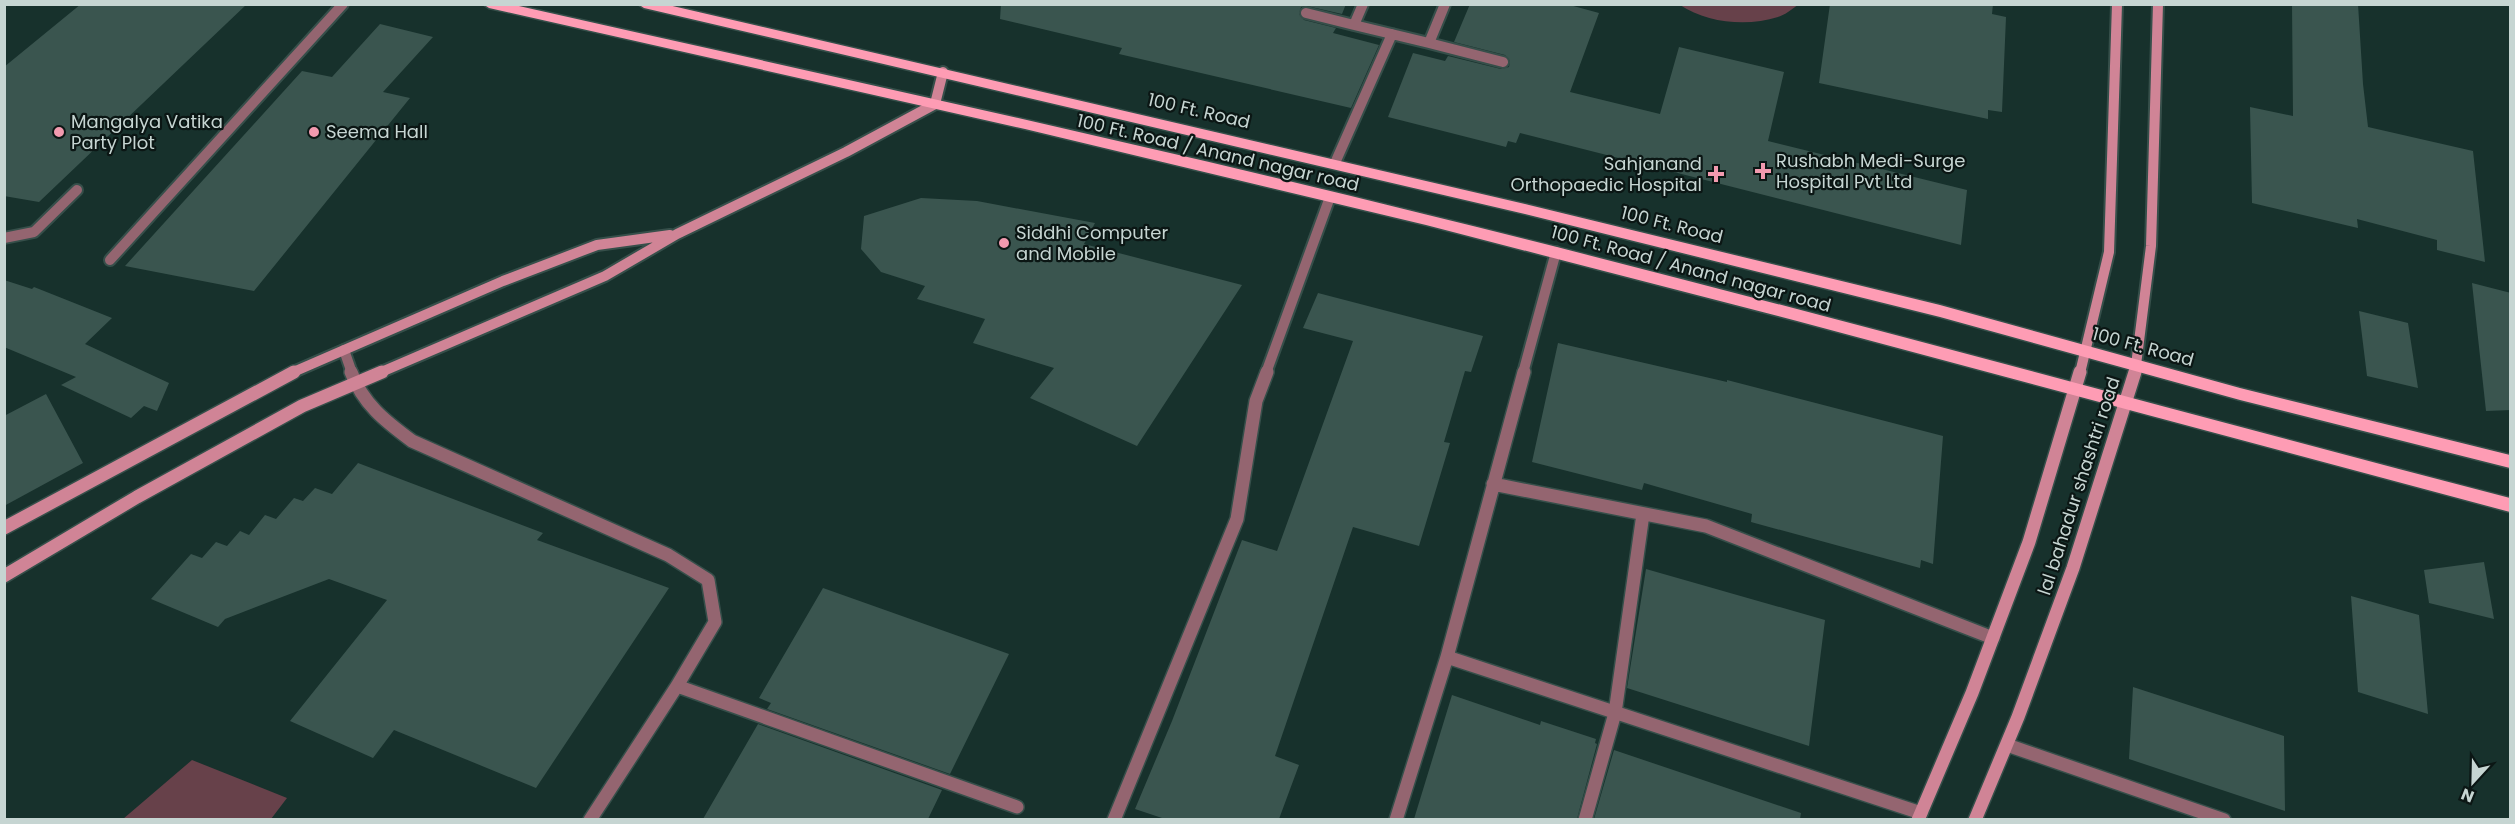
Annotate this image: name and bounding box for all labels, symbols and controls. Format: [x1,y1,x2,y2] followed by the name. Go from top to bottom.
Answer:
[1146,87,1253,134] street label: 100 Ft. Road
[1075,108,1362,197] street label: 100 Ft. Road / Anand nagar road
[71,109,223,155] place label: Mangalya Vatika Party Plot
[326,119,428,144] place label: Seema Hall
[52,125,66,139] marker: Mangalya Vatika Party Plot
[307,125,321,139] marker: Seema Hall
[1776,148,1965,194] place label: Rushabh Medi-Surge Hospital Pvt Ltd
[1511,151,1702,197] place label: Sahjanand Orthopaedic Hospital
[1754,162,1772,180] marker: Rushabh Medi-Surge Hospital Pvt Ltd
[1707,165,1725,183] marker: Sahjanand Orthopaedic Hospital
[1619,200,1726,249] street label: 100 Ft. Road
[1548,219,1834,318] street label: 100 Ft. Road / Anand nagar road
[1016,220,1168,266] place label: Siddhi Computer and Mobile
[997,236,1011,250] marker: Siddhi Computer and Mobile
[2090,321,2197,372] street label: 100 Ft. Road
[2031,373,2126,598] street label: lal bahadur shashtri road
[2443,752,2503,812] north arrow
[2458,783,2477,808] text: N

